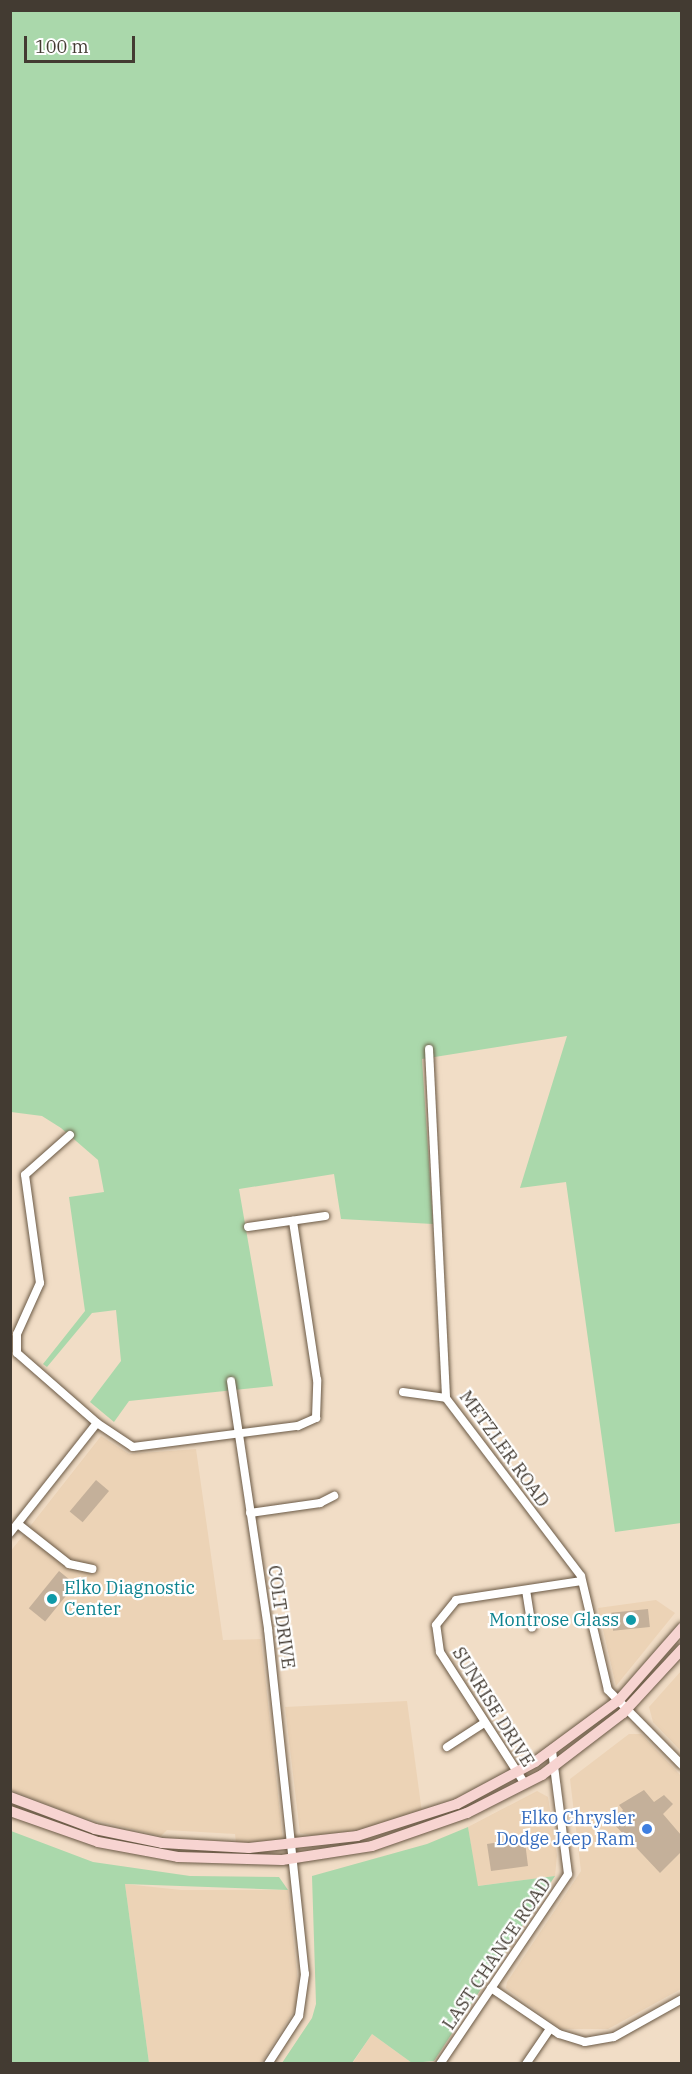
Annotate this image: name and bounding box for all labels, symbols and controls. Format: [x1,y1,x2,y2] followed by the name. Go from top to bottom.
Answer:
[27,24,138,62] scale bar
[35,35,89,58] text: 100 m
[455,1387,553,1511] street label: METZLER ROAD
[263,1564,299,1670] street label: COLT DRIVE
[64,1578,195,1620] place label: Elko Diagnostic Center
[45,1592,59,1606] marker: Elko Diagnostic Center
[489,1609,619,1631] place label: Montrose Glass
[624,1613,638,1627] marker: Montrose Glass
[448,1643,538,1771] street label: SUNRISE DRIVE
[496,1808,635,1850] place label: Elko Chrysler Dodge Jeep Ram
[640,1822,654,1836] marker: Elko Chrysler Dodge Jeep Ram
[438,1874,556,2034] street label: LAST CHANCE ROAD

